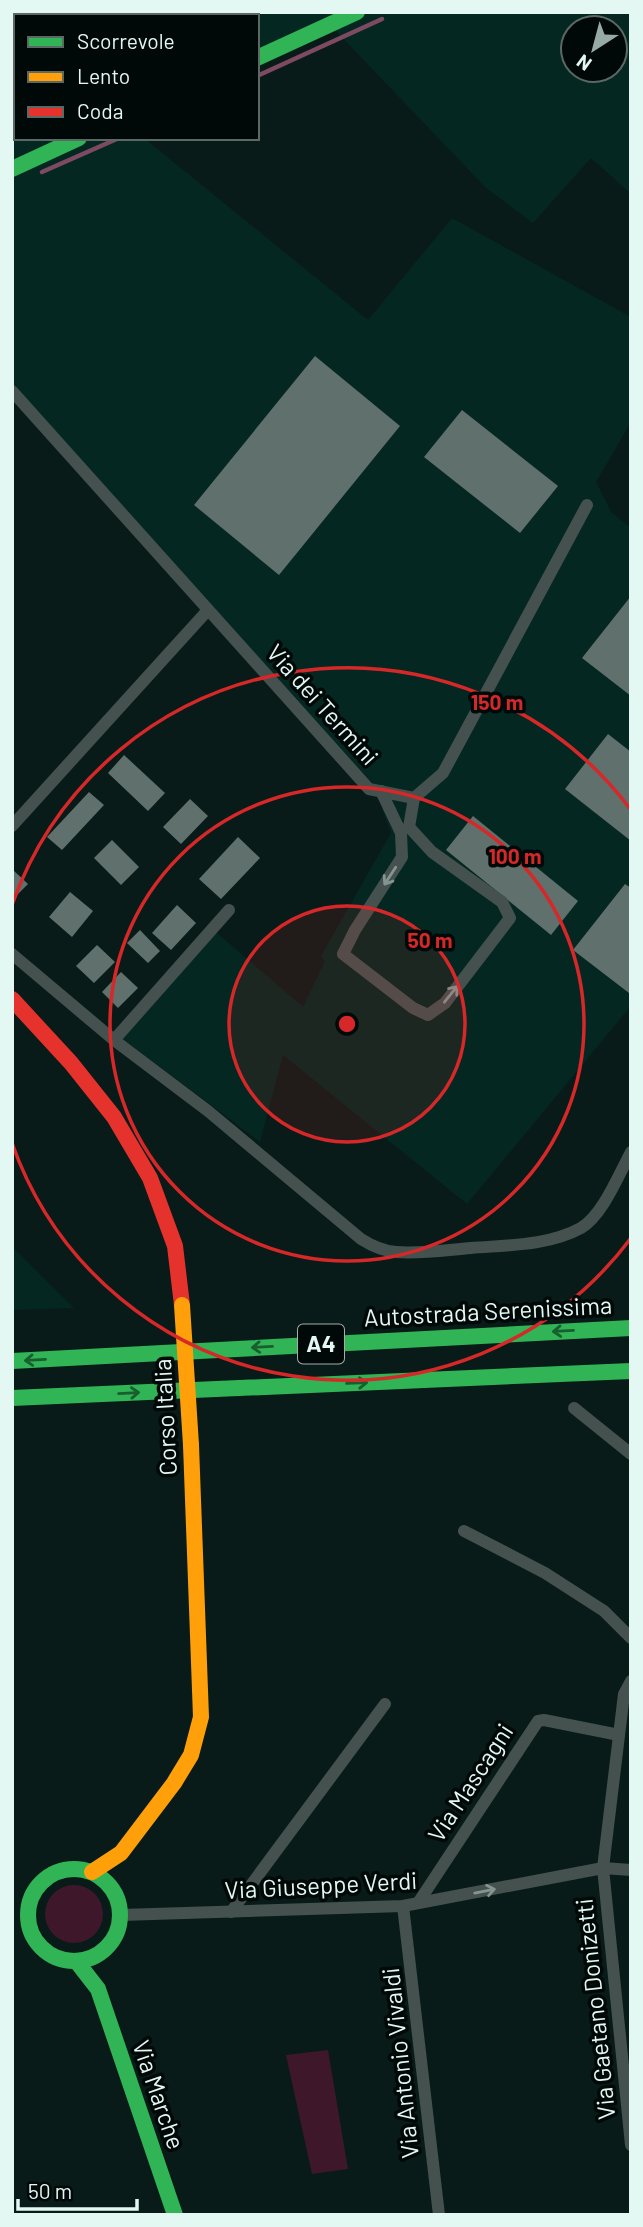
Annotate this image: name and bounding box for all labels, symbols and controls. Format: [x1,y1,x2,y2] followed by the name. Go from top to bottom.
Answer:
[14,14,259,140] legend
[559,14,629,84] north arrow
[77,28,175,53] text: Scorrevole
[572,50,596,76] text: N
[77,63,130,88] text: Lento
[77,98,123,123] text: Coda
[261,638,385,770] street label: Via dei Termini
[471,689,523,714] text: 150 m
[488,843,542,868] text: 100 m
[382,866,397,885] one-way arrow
[407,927,453,952] text: 50 m
[444,986,459,1004] one-way arrow
[335,1012,359,1036] centre of rings
[363,1290,613,1331] street label: Autostrada Serenissima
[298,1324,344,1364] road number: A4
[552,1325,574,1338] one-way arrow
[251,1341,274,1354] one-way arrow
[24,1353,47,1366] one-way arrow
[147,1358,182,1476] street label: Corso Italia
[345,1376,368,1389] one-way arrow
[118,1386,141,1399] one-way arrow
[421,1718,519,1847] street label: Via Mascagni
[224,1865,418,1904] street label: Via Giuseppe Verdi
[473,1883,496,1897] one-way arrow
[568,1897,621,2121] street label: Via Gaetano Donizetti
[375,1966,424,2160] street label: Via Antonio Vivaldi
[127,2036,192,2153] street label: Via Marche
[18,2168,136,2212] scale bar
[28,2178,72,2203] text: 50 m

